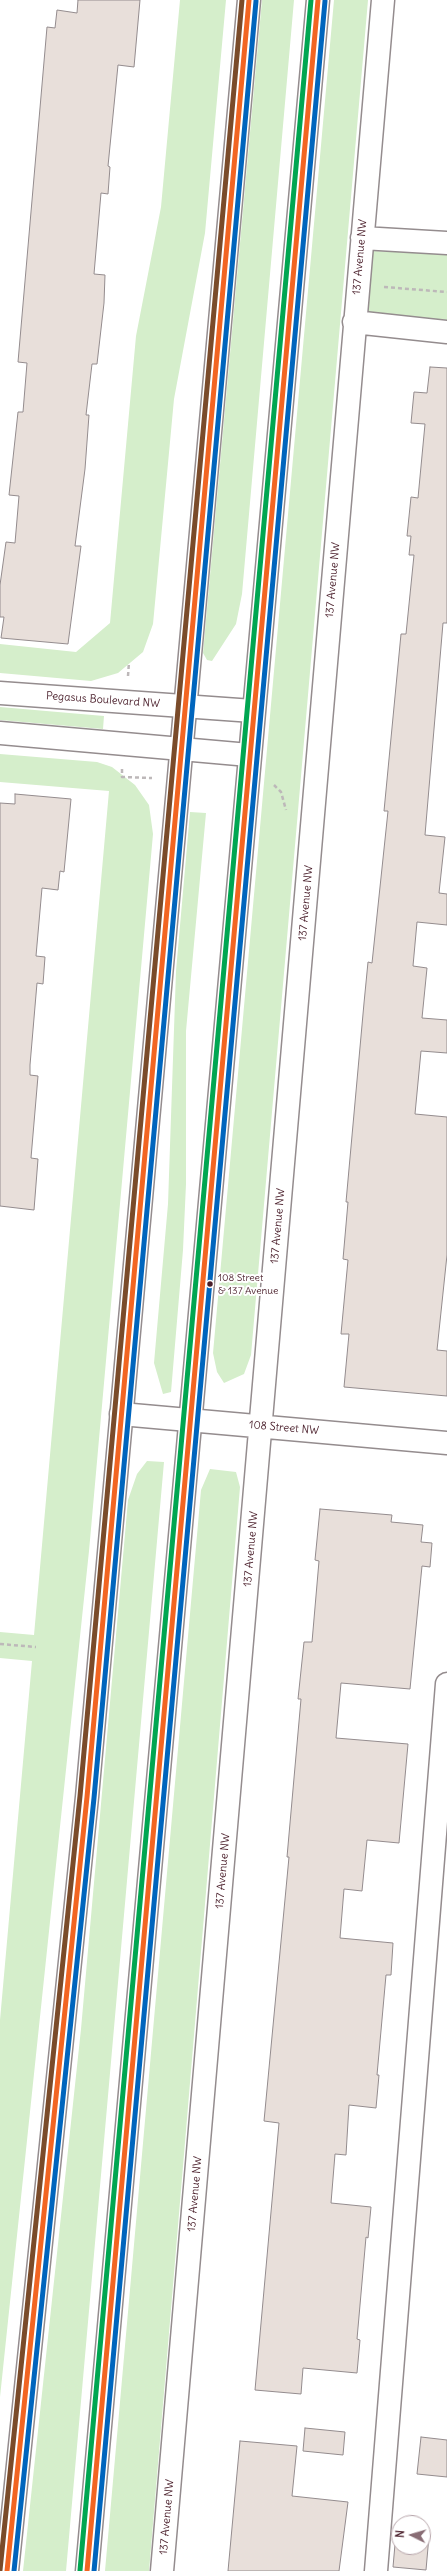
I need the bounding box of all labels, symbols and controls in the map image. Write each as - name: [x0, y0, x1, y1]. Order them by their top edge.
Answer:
- street label: 137 Avenue NW: [350, 219, 370, 295]
- street label: 137 Avenue NW: [323, 542, 343, 618]
- street label: Pegasus Boulevard NW: [45, 689, 161, 711]
- street label: 137 Avenue NW: [296, 865, 316, 941]
- street label: 137 Avenue NW: [268, 1188, 288, 1264]
- place label: 108 Street & 137 Avenue: [218, 1272, 278, 1296]
- marker: 108 Street & 137 Avenue: [205, 1279, 215, 1289]
- street label: 108 Street NW: [248, 1418, 320, 1438]
- street label: 137 Avenue NW: [241, 1511, 261, 1587]
- street label: 137 Avenue NW: [213, 1833, 233, 1909]
- street label: 137 Avenue NW: [185, 2156, 205, 2232]
- street label: 137 Avenue NW: [157, 2479, 177, 2555]
- north arrow: [391, 2515, 431, 2555]
- text: N: [393, 2530, 407, 2538]

